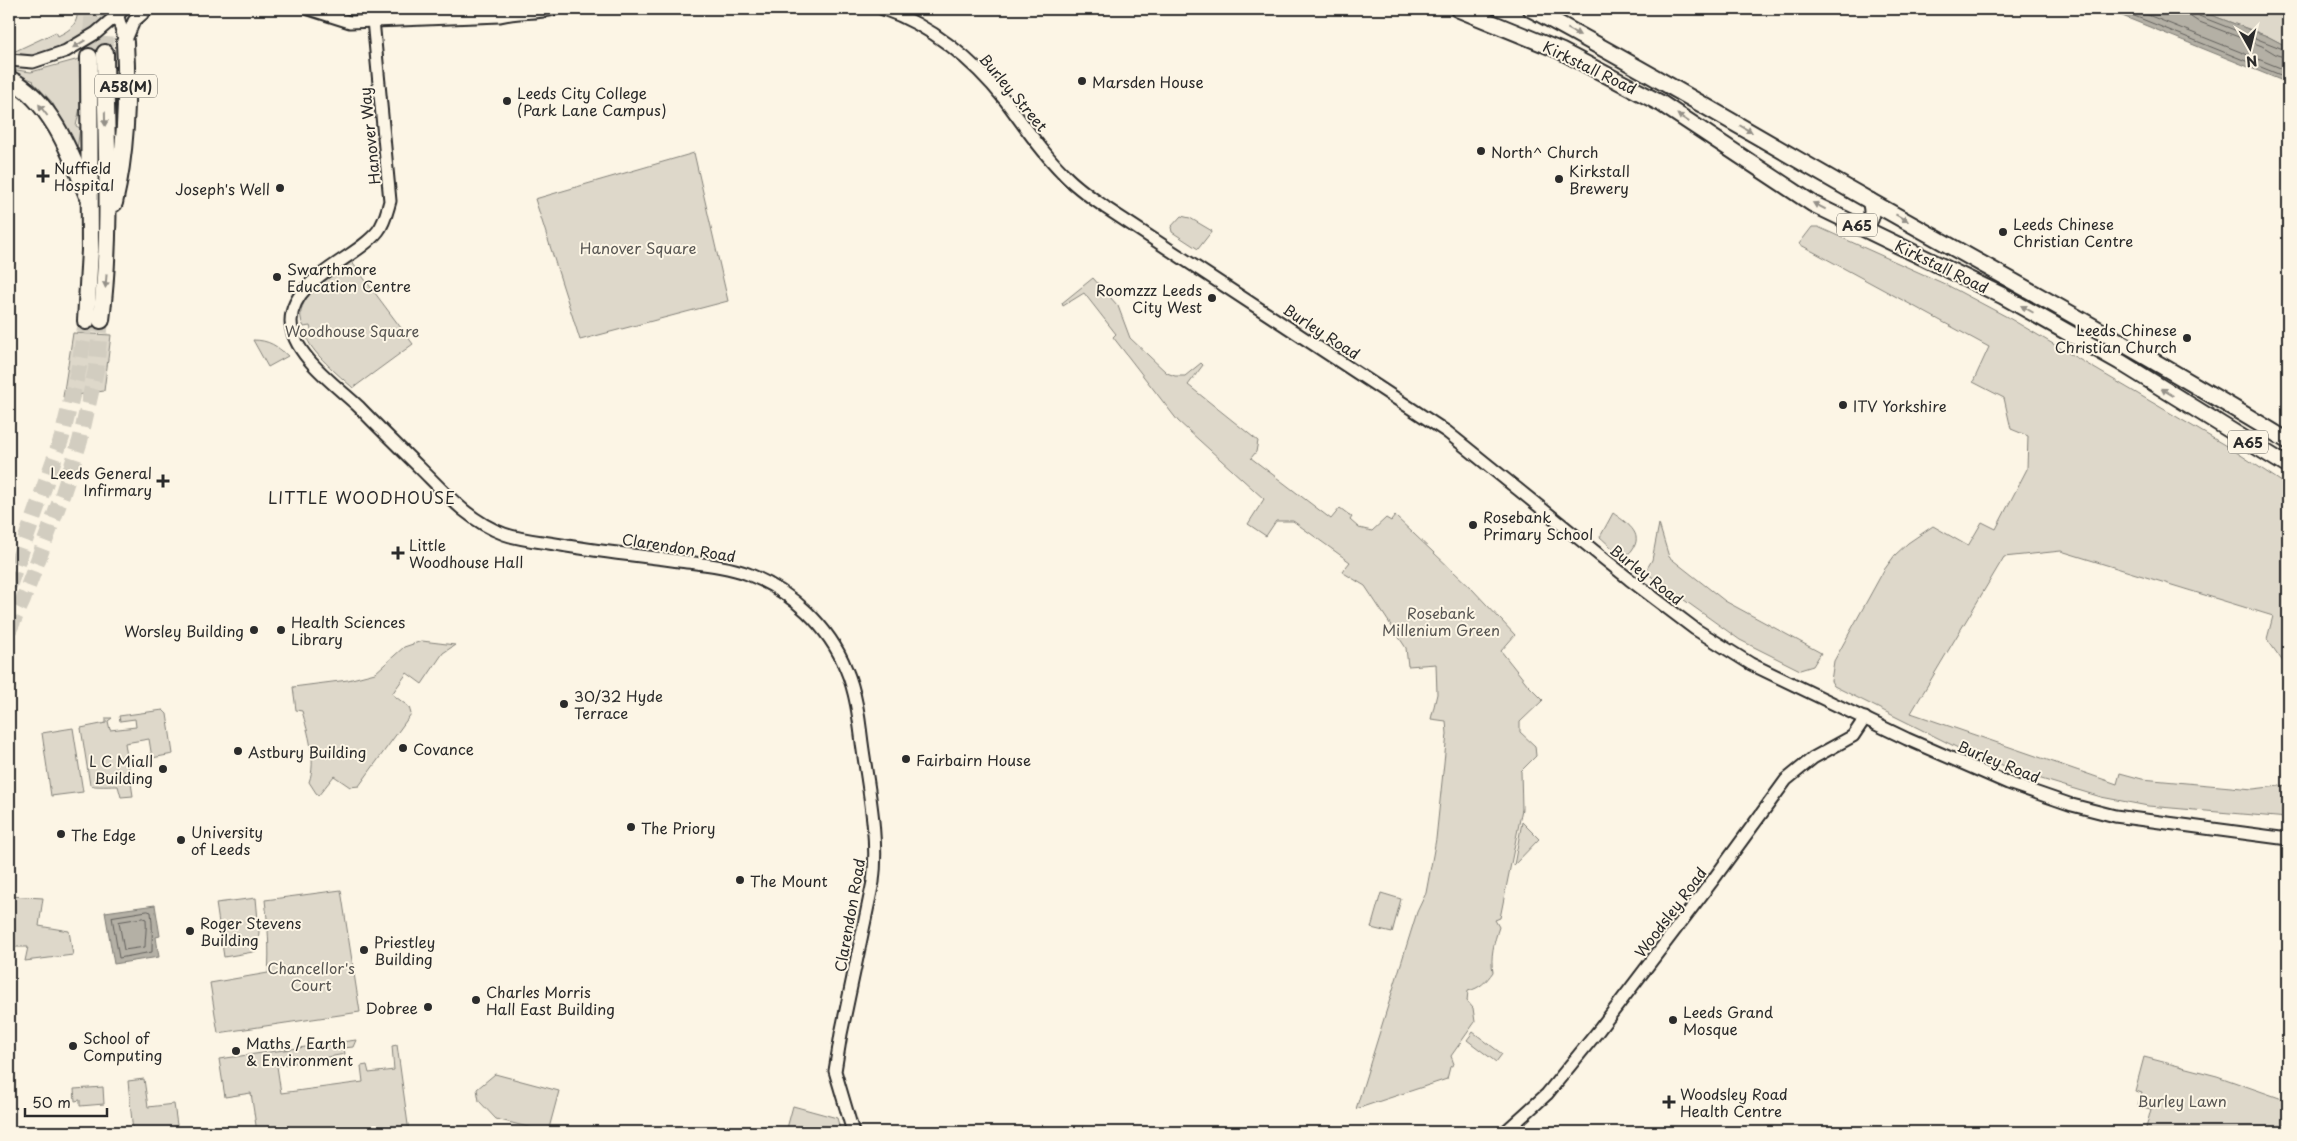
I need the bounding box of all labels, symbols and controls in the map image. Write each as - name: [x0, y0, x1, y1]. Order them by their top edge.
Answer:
- north arrow: [2224, 22, 2274, 72]
- one-way arrow: [1567, 27, 1580, 36]
- street label: Kirkstall Road: [1539, 34, 1641, 100]
- one-way arrow: [73, 39, 86, 48]
- street label: Burley Street: [974, 48, 1054, 136]
- text: N: [2245, 50, 2259, 73]
- place label: Marsden House: [1092, 70, 1204, 93]
- road number: A58(M): [95, 74, 157, 98]
- marker: Marsden House: [1076, 75, 1088, 87]
- place label: Leeds City College (Park Lane Campus): [517, 81, 667, 121]
- street label: Hanover Way: [352, 86, 386, 186]
- marker: Leeds City College (Park Lane Campus): [501, 95, 513, 107]
- one-way arrow: [38, 103, 48, 117]
- one-way arrow: [102, 111, 110, 127]
- one-way arrow: [1676, 113, 1690, 122]
- one-way arrow: [1739, 124, 1752, 133]
- place label: North^ Church: [1491, 140, 1598, 163]
- marker: North^ Church: [1475, 145, 1487, 157]
- place label: Nuffield Hospital: [54, 156, 114, 196]
- place label: Kirkstall Brewery: [1569, 159, 1630, 199]
- marker: Nuffield Hospital: [36, 169, 50, 183]
- marker: Kirkstall Brewery: [1553, 173, 1565, 185]
- place label: Joseph's Well: [175, 177, 270, 200]
- marker: Joseph's Well: [274, 182, 286, 194]
- one-way arrow: [1812, 202, 1826, 210]
- place label: Leeds Chinese Christian Centre: [2013, 212, 2133, 252]
- road number: A65: [1837, 214, 1877, 236]
- one-way arrow: [1894, 214, 1909, 222]
- marker: Leeds Chinese Christian Centre: [1997, 226, 2009, 238]
- street label: Kirkstall Road: [1891, 233, 1993, 299]
- park label: Hanover Square: [580, 236, 696, 259]
- place label: Swarthmore Education Centre: [287, 257, 411, 297]
- marker: Swarthmore Education Centre: [271, 271, 283, 283]
- one-way arrow: [101, 274, 109, 290]
- place label: Roomzzz Leeds City West: [1096, 278, 1202, 318]
- marker: Roomzzz Leeds City West: [1206, 292, 1218, 304]
- street label: Burley Road: [1279, 297, 1365, 365]
- one-way arrow: [2021, 305, 2034, 314]
- place label: Leeds Chinese Christian Church: [2055, 318, 2177, 358]
- park label: Woodhouse Square: [285, 319, 420, 342]
- marker: Leeds Chinese Christian Church: [2181, 332, 2193, 344]
- one-way arrow: [2161, 387, 2174, 396]
- place label: ITV Yorkshire: [1853, 394, 1947, 417]
- marker: ITV Yorkshire: [1837, 399, 1849, 411]
- road number: A65: [2228, 431, 2268, 454]
- place label: Leeds General Infirmary: [50, 461, 152, 501]
- marker: Leeds General Infirmary: [156, 474, 170, 488]
- district label: LITTLE WOODHOUSE: [268, 485, 456, 509]
- place label: Rosebank Primary School: [1483, 505, 1593, 545]
- marker: Rosebank Primary School: [1467, 519, 1479, 531]
- street label: Clarendon Road: [620, 527, 738, 567]
- place label: Little Woodhouse Hall: [409, 533, 523, 573]
- street label: Burley Road: [1605, 538, 1689, 610]
- marker: Little Woodhouse Hall: [391, 546, 405, 560]
- park label: Rosebank Millenium Green: [1382, 601, 1500, 641]
- place label: Health Sciences Library: [291, 610, 405, 650]
- place label: Worsley Building: [124, 619, 244, 642]
- marker: Worsley Building: [248, 624, 260, 636]
- marker: Health Sciences Library: [275, 624, 287, 636]
- place label: 30/32 Hyde Terrace: [574, 684, 663, 724]
- marker: 30/32 Hyde Terrace: [558, 698, 570, 710]
- street label: Burley Road: [1954, 734, 2044, 788]
- place label: Covance: [413, 737, 474, 760]
- place label: Astbury Building: [248, 740, 366, 763]
- marker: Covance: [397, 742, 409, 754]
- marker: Astbury Building: [232, 745, 244, 757]
- place label: Fairbairn House: [916, 748, 1031, 771]
- place label: L C Miall Building: [89, 749, 153, 789]
- marker: Fairbairn House: [900, 753, 912, 765]
- marker: L C Miall Building: [157, 763, 169, 775]
- place label: The Priory: [641, 816, 715, 839]
- place label: University of Leeds: [191, 820, 263, 860]
- marker: The Priory: [625, 821, 637, 833]
- place label: The Edge: [71, 823, 136, 846]
- marker: The Edge: [55, 828, 67, 840]
- marker: University of Leeds: [175, 834, 187, 846]
- street label: Clarendon Road: [828, 856, 870, 974]
- street label: Woodsley Road: [1628, 862, 1712, 962]
- place label: The Mount: [750, 869, 828, 892]
- marker: The Mount: [734, 874, 746, 886]
- place label: Roger Stevens Building: [200, 911, 301, 951]
- marker: Roger Stevens Building: [184, 925, 196, 937]
- place label: Priestley Building: [374, 930, 435, 970]
- marker: Priestley Building: [358, 944, 370, 956]
- park label: Chancellor's Court: [267, 956, 355, 996]
- place label: Charles Morris Hall East Building: [486, 980, 615, 1020]
- marker: Charles Morris Hall East Building: [470, 994, 482, 1006]
- place label: Dobree: [365, 996, 418, 1019]
- place label: Leeds Grand Mosque: [1683, 1000, 1773, 1040]
- marker: Dobree: [422, 1001, 434, 1013]
- marker: Leeds Grand Mosque: [1667, 1014, 1679, 1026]
- place label: School of Computing: [83, 1026, 162, 1066]
- place label: Maths / Earth & Environment: [246, 1031, 353, 1071]
- marker: School of Computing: [67, 1040, 79, 1052]
- marker: Maths / Earth & Environment: [230, 1045, 242, 1057]
- place label: Woodsley Road Health Centre: [1680, 1082, 1788, 1122]
- scale bar: [25, 1086, 108, 1118]
- park label: Burley Lawn: [2137, 1089, 2227, 1112]
- text: 50 m: [32, 1090, 71, 1113]
- marker: Woodsley Road Health Centre: [1662, 1095, 1676, 1109]

